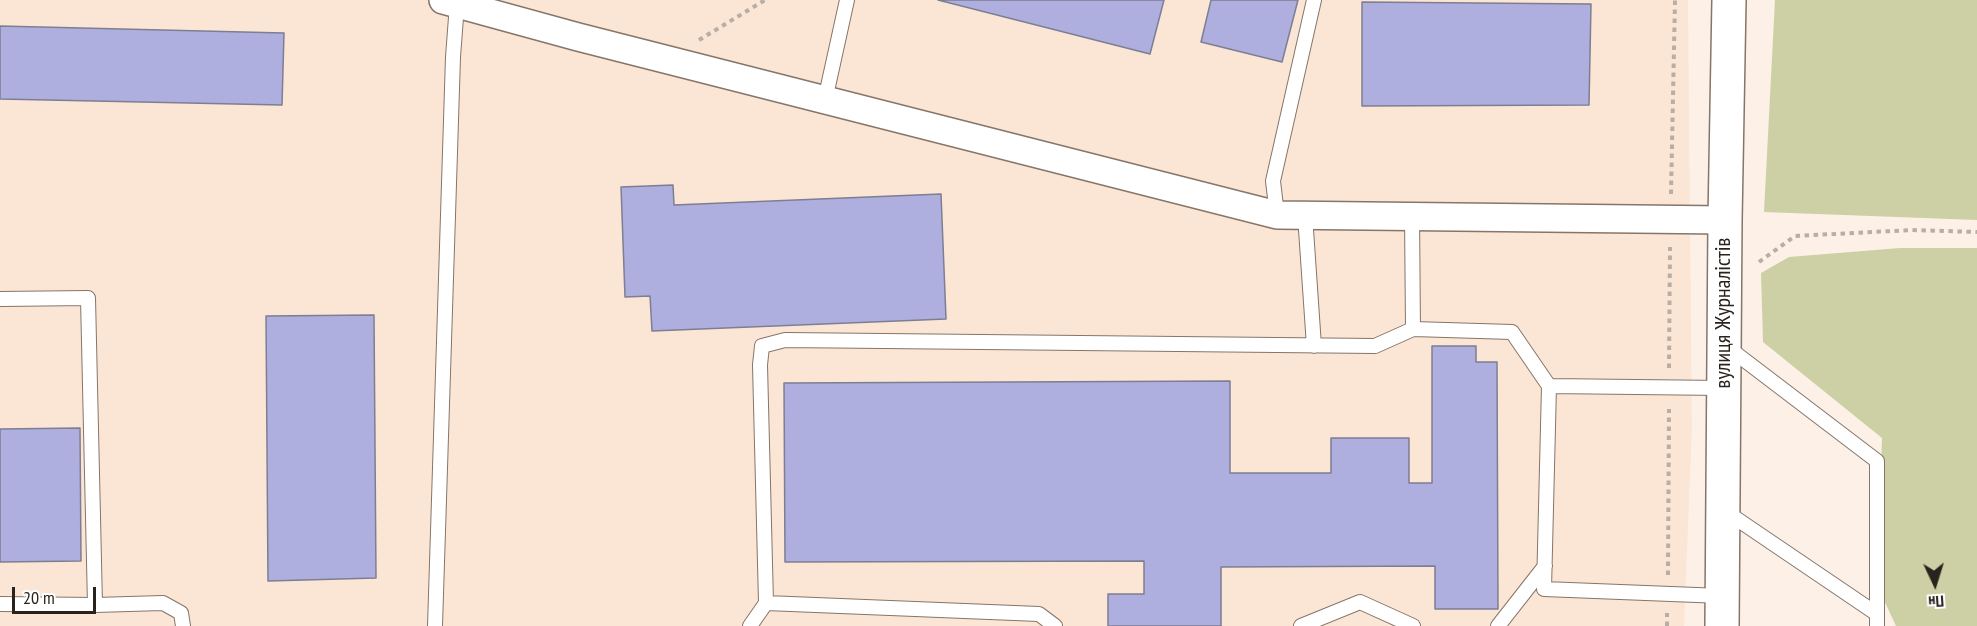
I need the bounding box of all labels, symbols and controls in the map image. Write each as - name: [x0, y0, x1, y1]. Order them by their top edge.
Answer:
- street label: вулиця Журналістів: [1711, 238, 1737, 388]
- north arrow: [1905, 554, 1965, 614]
- scale bar: [15, 575, 99, 613]
- text: 20 m: [23, 586, 55, 609]
- text: Пн: [1928, 591, 1945, 612]

